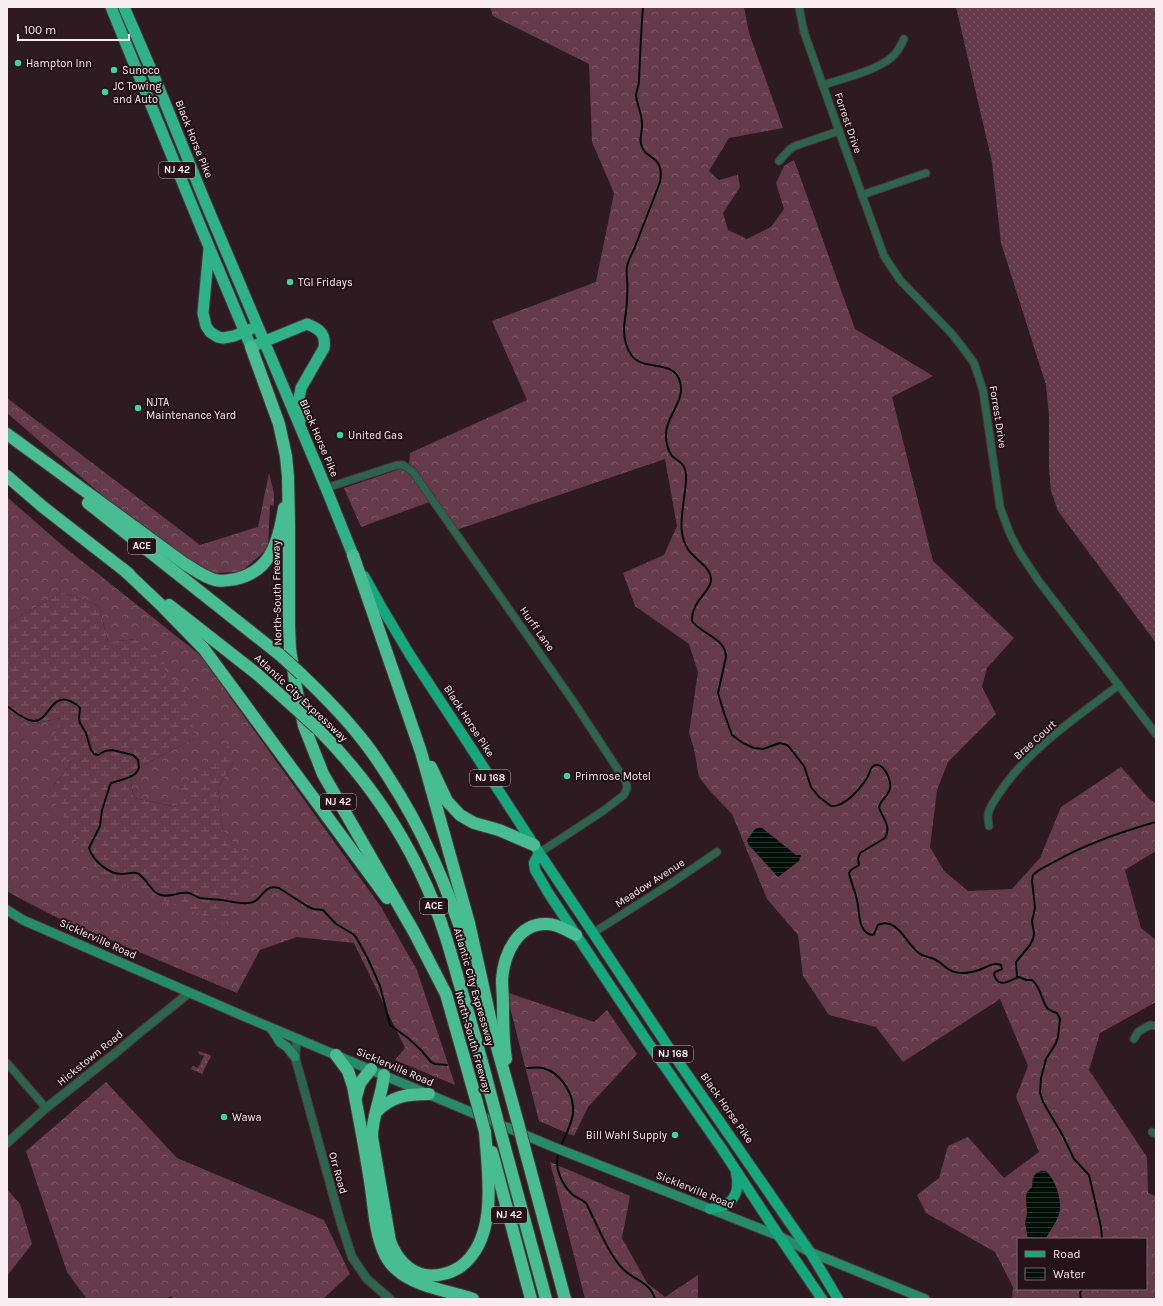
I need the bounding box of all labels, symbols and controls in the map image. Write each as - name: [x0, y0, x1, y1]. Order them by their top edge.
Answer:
- scale bar: [18, 16, 129, 42]
- text: 100 m: [24, 23, 56, 37]
- place label: Hampton Inn: [26, 57, 92, 70]
- marker: Hampton Inn: [13, 58, 23, 68]
- place label: Sunoco: [122, 64, 160, 77]
- marker: Sunoco: [109, 65, 119, 75]
- place label: JC Towing and Auto: [113, 80, 162, 106]
- marker: JC Towing and Auto: [100, 87, 110, 97]
- street label: Forrest Drive: [832, 91, 865, 155]
- street label: Black Horse Pike: [172, 98, 216, 180]
- road number: NJ 42: [159, 162, 195, 178]
- place label: TGI Fridays: [298, 276, 353, 289]
- marker: TGI Fridays: [285, 277, 295, 287]
- street label: Forrest Drive: [987, 385, 1009, 450]
- place label: NJTA Maintenance Yard: [146, 396, 236, 422]
- street label: Black Horse Pike: [297, 397, 341, 479]
- marker: NJTA Maintenance Yard: [133, 403, 143, 413]
- place label: United Gas: [348, 429, 403, 442]
- marker: United Gas: [335, 430, 345, 440]
- road number: ACE: [128, 538, 156, 554]
- street label: North-South Freeway: [270, 540, 284, 646]
- street label: Hurff Lane: [517, 604, 557, 654]
- street label: Atlantic City Expressway: [252, 652, 350, 744]
- street label: Black Horse Pike: [441, 683, 497, 760]
- street label: Brae Court: [1011, 718, 1059, 762]
- road number: NJ 168: [470, 770, 510, 786]
- place label: Primrose Motel: [575, 770, 651, 783]
- marker: Primrose Motel: [562, 771, 572, 781]
- road number: NJ 42: [320, 794, 356, 810]
- street label: Meadow Avenue: [613, 855, 688, 910]
- road number: ACE: [420, 898, 448, 914]
- street label: Sicklerville Road: [57, 916, 139, 962]
- street label: Atlantic City Expressway: [451, 926, 497, 1048]
- street label: North-South Freeway: [452, 990, 494, 1094]
- street label: Hickstown Road: [54, 1027, 126, 1089]
- street label: Sicklerville Road: [354, 1045, 436, 1089]
- road number: NJ 168: [653, 1046, 693, 1062]
- street label: Black Horse Pike: [698, 1070, 756, 1146]
- place label: Wawa: [232, 1111, 262, 1124]
- marker: Wawa: [219, 1112, 229, 1122]
- place label: Bill Wahl Supply: [586, 1129, 667, 1142]
- marker: Bill Wahl Supply: [670, 1130, 680, 1140]
- street label: Orr Road: [326, 1151, 350, 1195]
- street label: Sicklerville Road: [654, 1168, 736, 1212]
- road number: NJ 42: [491, 1207, 527, 1223]
- legend: [1017, 1238, 1147, 1290]
- text: Road: [1053, 1247, 1081, 1261]
- text: Water: [1053, 1267, 1086, 1281]

